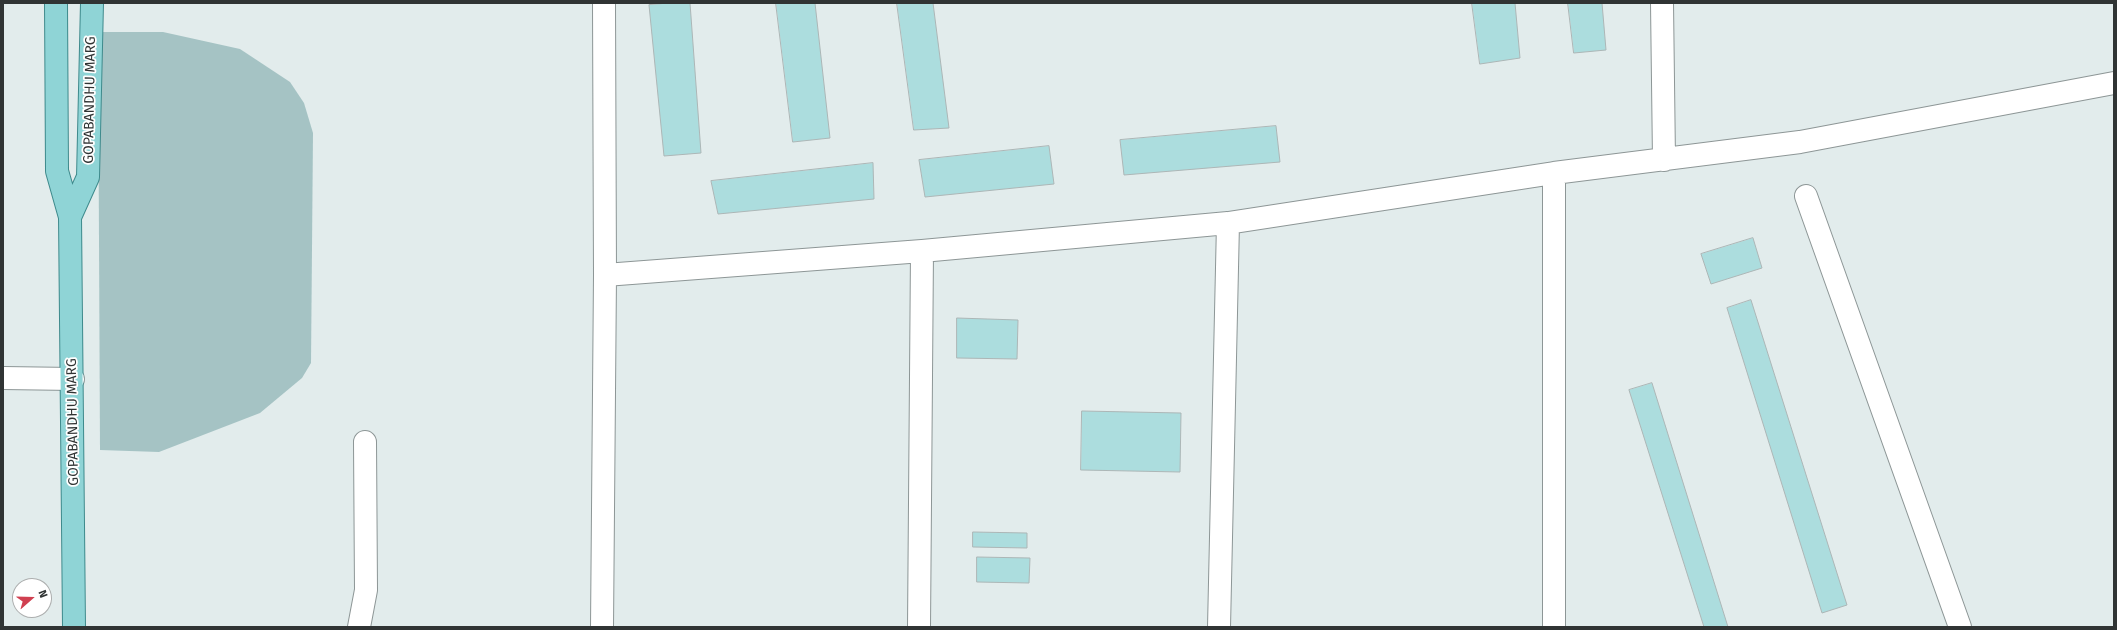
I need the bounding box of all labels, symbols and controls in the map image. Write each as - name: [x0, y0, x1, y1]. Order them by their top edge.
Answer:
- street label: GOPABANDHU MARG: [80, 36, 100, 164]
- street label: GOPABANDHU MARG: [63, 358, 83, 486]
- north arrow: [12, 578, 52, 618]
- text: N: [35, 588, 50, 600]

